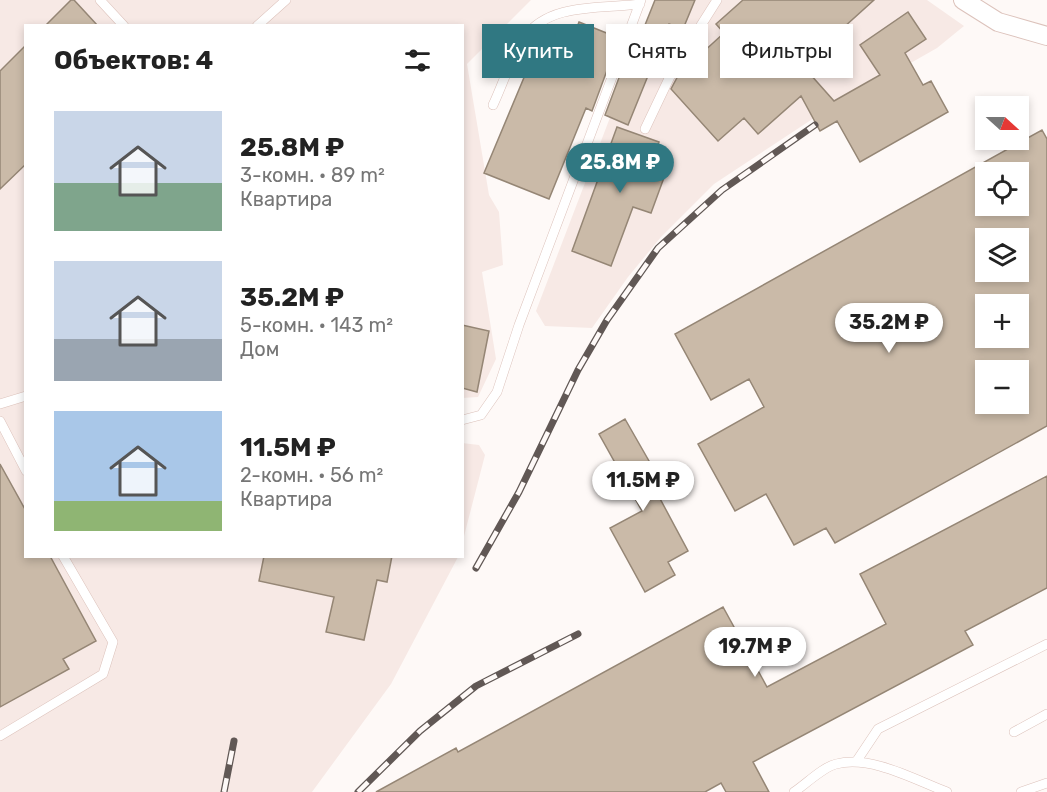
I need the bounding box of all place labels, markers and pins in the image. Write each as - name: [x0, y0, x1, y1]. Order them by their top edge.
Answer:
- pin: 25.8M ₽: [565, 143, 675, 194]
- pin: 35.2M ₽: [834, 303, 944, 354]
- pin: 11.5M ₽: [588, 461, 698, 512]
- pin: 19.7M ₽: [700, 627, 810, 678]

